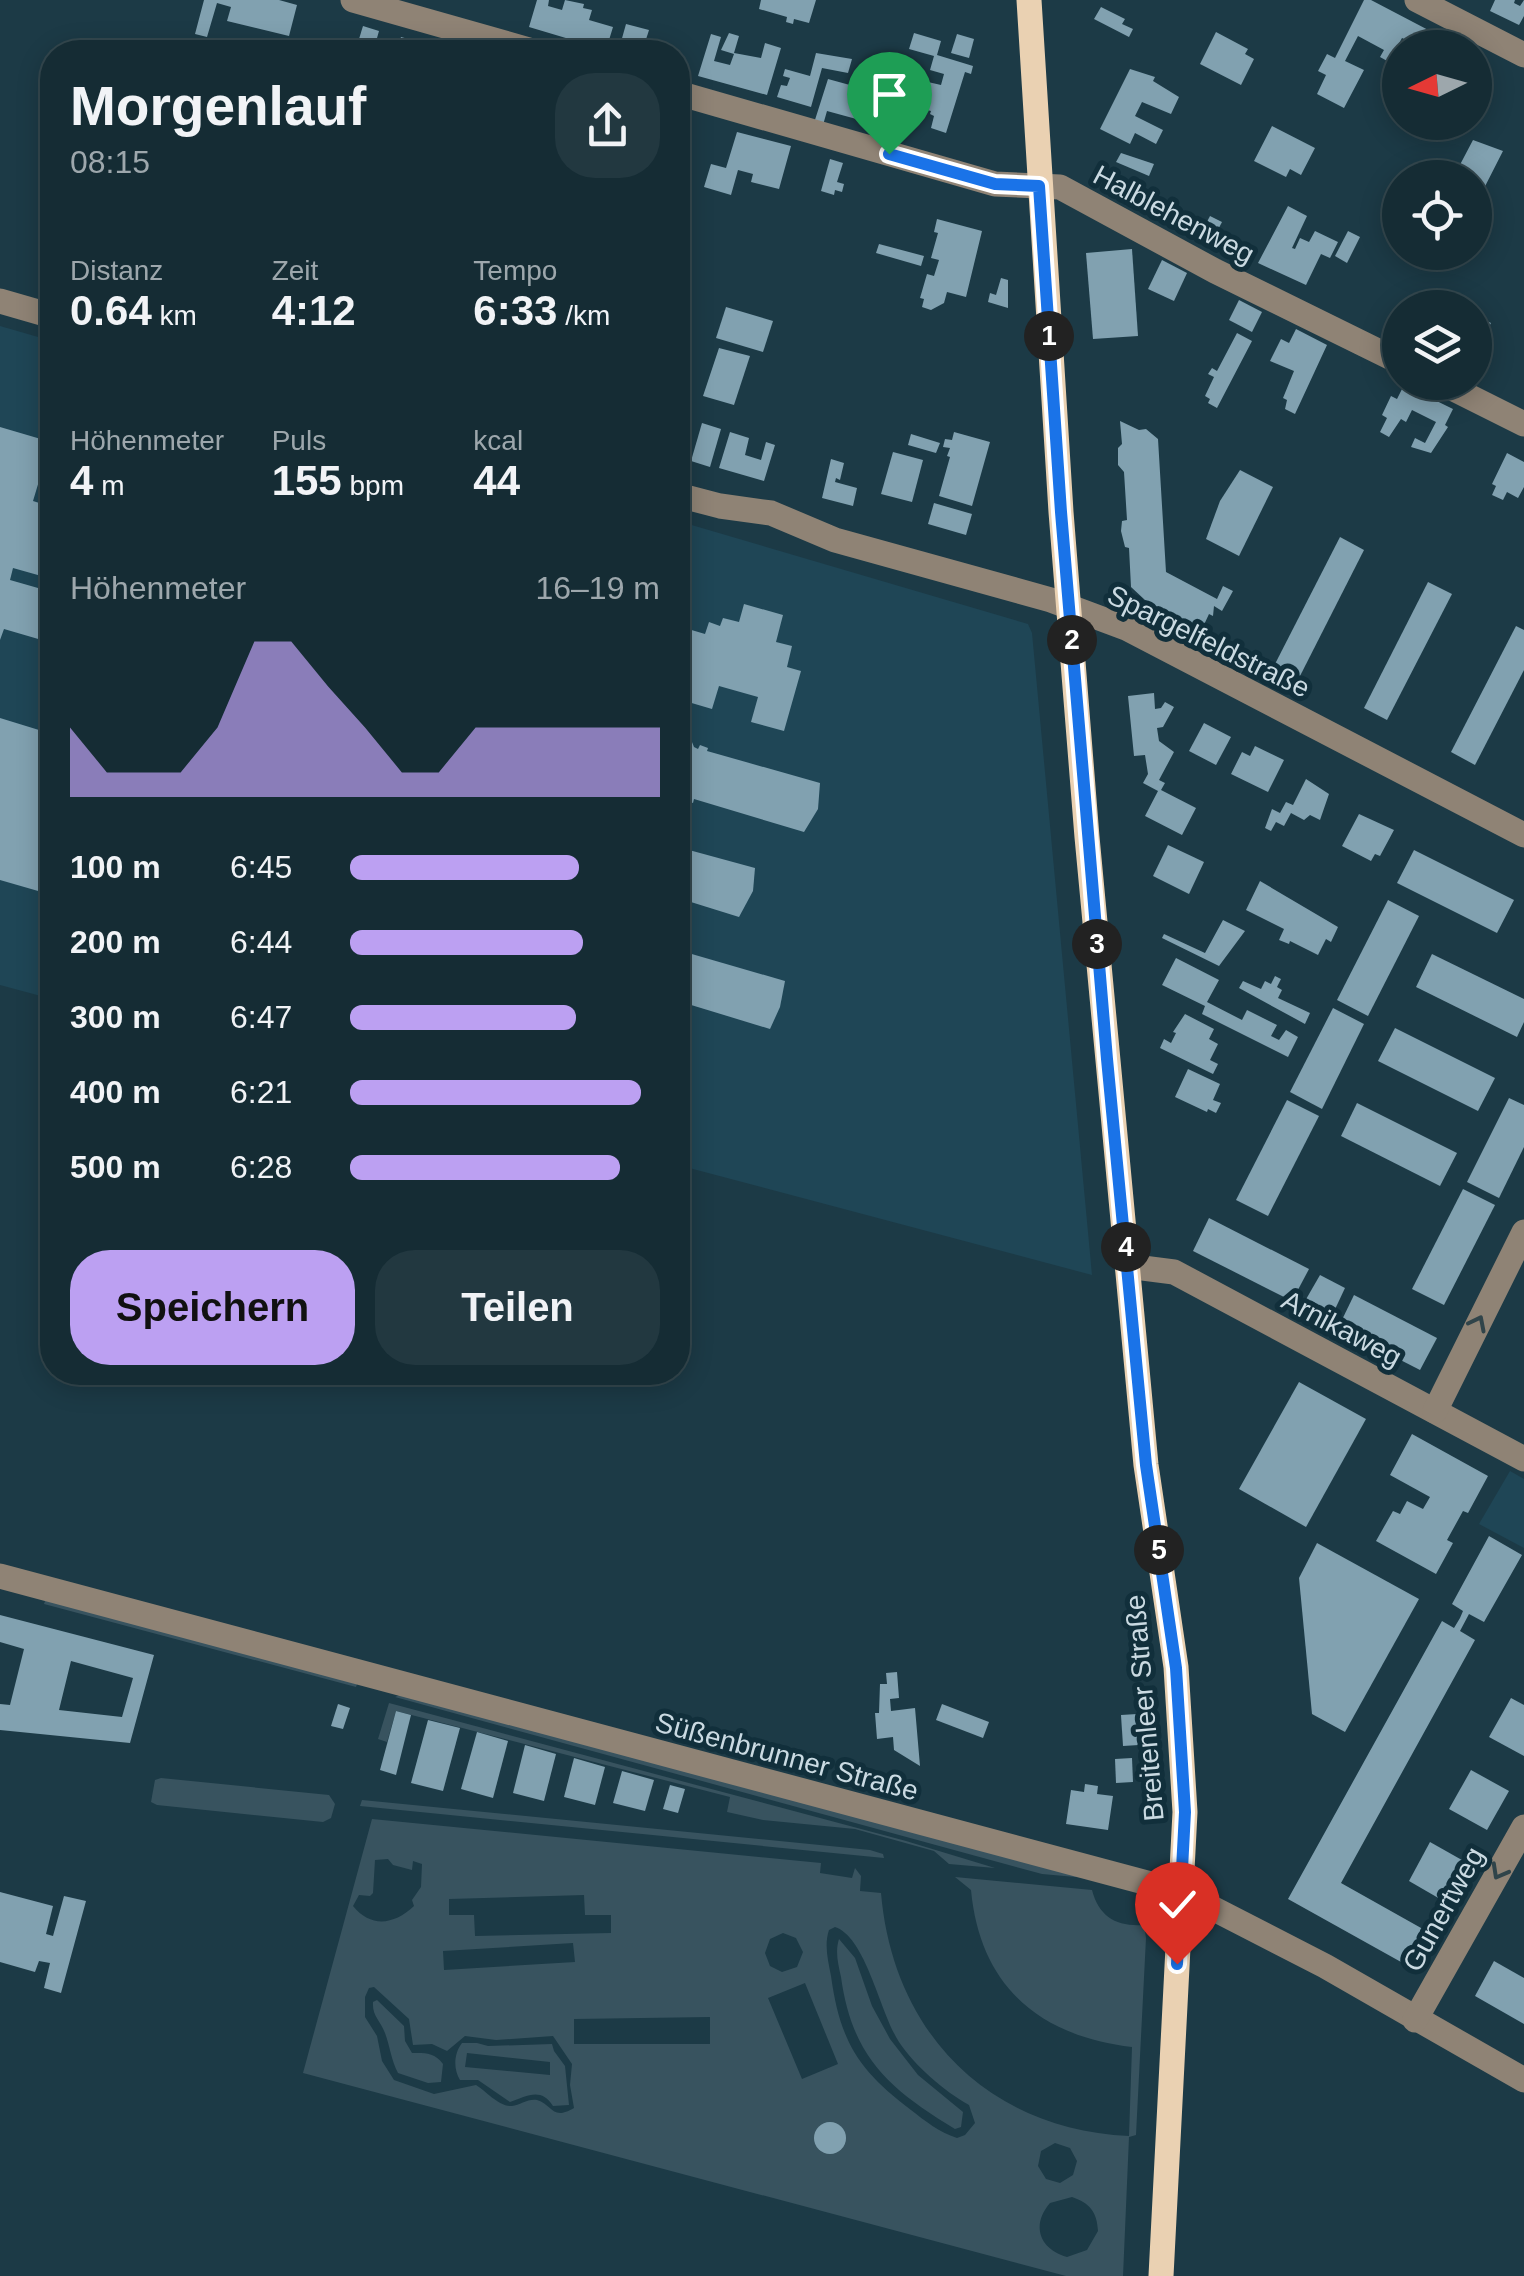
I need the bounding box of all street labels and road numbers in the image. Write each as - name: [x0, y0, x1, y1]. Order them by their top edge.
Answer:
- street label: Halblehenweg: [1088, 159, 1259, 270]
- street label: Spargelfeldstraße: [1103, 579, 1315, 704]
- street label: Arnikaweg: [1277, 1284, 1407, 1373]
- street label: Breitenleer Straße: [1119, 1593, 1170, 1822]
- street label: Süßenbrunner Straße: [652, 1706, 922, 1807]
- street label: Gunertweg: [1397, 1842, 1490, 1977]

